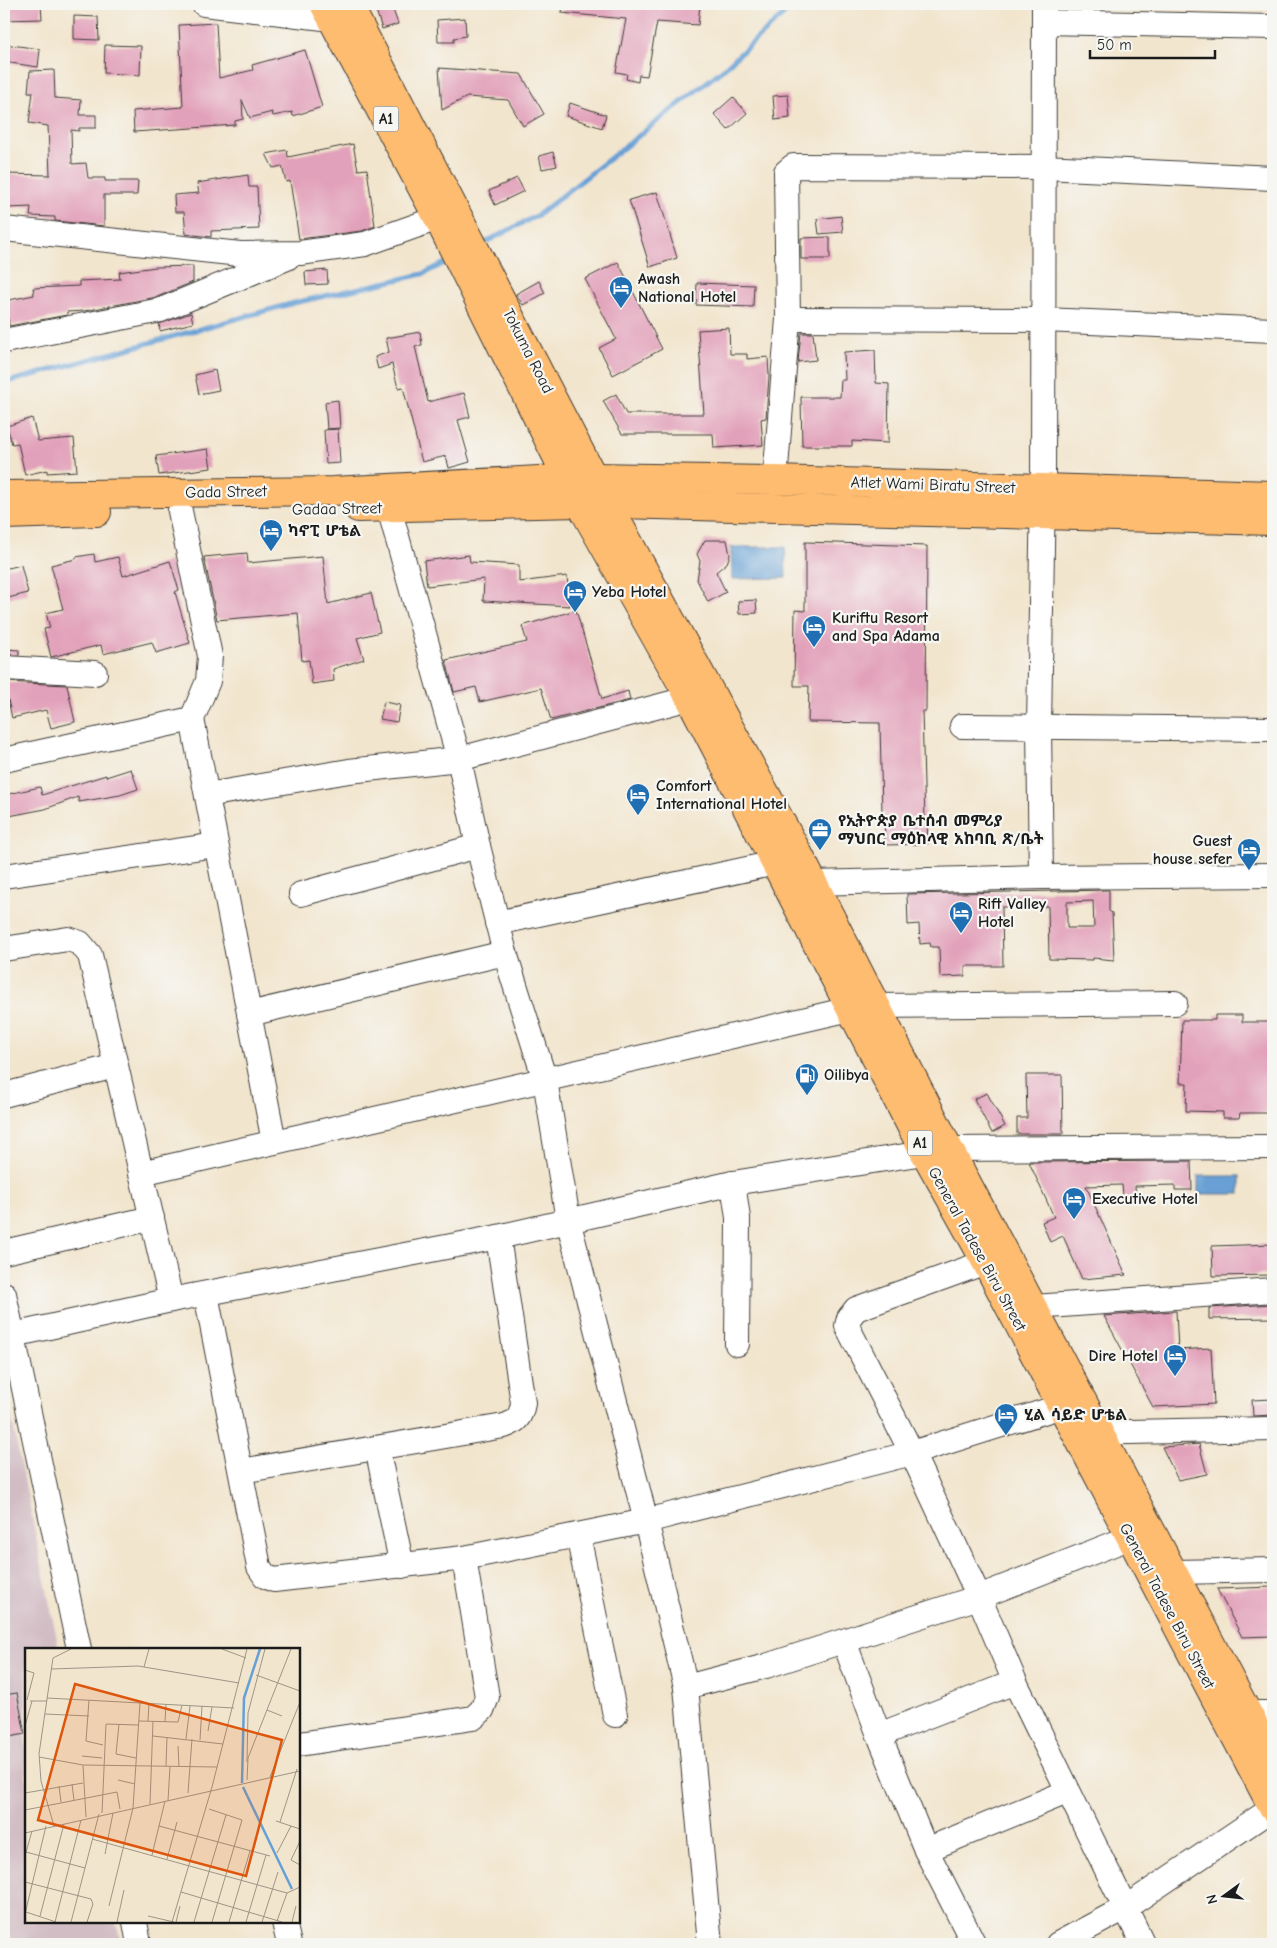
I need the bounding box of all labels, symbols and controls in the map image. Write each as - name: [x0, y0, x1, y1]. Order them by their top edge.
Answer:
- scale bar: [1090, 28, 1214, 60]
- text: 50 m: [1097, 36, 1132, 54]
- road number: A1: [374, 106, 398, 132]
- place label: Awash National Hotel: [638, 270, 736, 306]
- hotel icon: Awash National Hotel: [608, 275, 634, 309]
- street label: Tokuma Road: [499, 306, 557, 396]
- street label: Atlet Wami Biratu Street: [850, 473, 1016, 497]
- street label: Gada Street: [185, 482, 268, 502]
- street label: Gadaa Street: [292, 499, 383, 519]
- hotel icon: ካኖፒ ሆቴል: [258, 518, 284, 552]
- place label: ካኖፒ ሆቴል: [288, 522, 361, 540]
- hotel icon: Yeba Hotel: [562, 579, 588, 613]
- place label: Yeba Hotel: [592, 583, 667, 601]
- place label: Kuriftu Resort and Spa Adama: [832, 609, 940, 645]
- hotel icon: Kuriftu Resort and Spa Adama: [801, 614, 827, 648]
- place label: Comfort International Hotel: [656, 777, 787, 813]
- hotel icon: Comfort International Hotel: [625, 782, 651, 816]
- place label: የኢትዮጵያ ቤተሰብ መምሪያ ማህበር ማዕከላዊ አከባቢ ጽ/ቤት: [838, 812, 1044, 848]
- office icon: የኢትዮጵያ ቤተሰብ መምሪያ ማህበር ማዕከላዊ አከባቢ ጽ/ቤት: [807, 817, 833, 851]
- place label: Guest house sefer: [1153, 832, 1233, 868]
- hotel icon: Guest house sefer: [1236, 837, 1262, 871]
- place label: Rift Valley Hotel: [978, 895, 1047, 931]
- hotel icon: Rift Valley Hotel: [948, 900, 974, 934]
- fuel station icon: Oilibya: [794, 1062, 820, 1096]
- place label: Oilibya: [824, 1066, 869, 1084]
- road number: A1: [908, 1130, 932, 1156]
- street label: General Tadese Biru Street: [924, 1164, 1030, 1334]
- hotel icon: Executive Hotel: [1061, 1186, 1087, 1220]
- place label: Executive Hotel: [1092, 1190, 1198, 1208]
- hotel icon: Dire Hotel: [1162, 1343, 1188, 1377]
- place label: Dire Hotel: [1088, 1347, 1158, 1365]
- hotel icon: ሂል ሳይድ ሆቴል: [993, 1402, 1019, 1436]
- place label: ሂል ሳይድ ሆቴል: [1024, 1406, 1127, 1424]
- street label: General Tadese Biru Street: [1116, 1520, 1218, 1692]
- inset map: [25, 1648, 300, 1923]
- north arrow: [1200, 1870, 1250, 1920]
- text: N: [1203, 1893, 1221, 1906]

